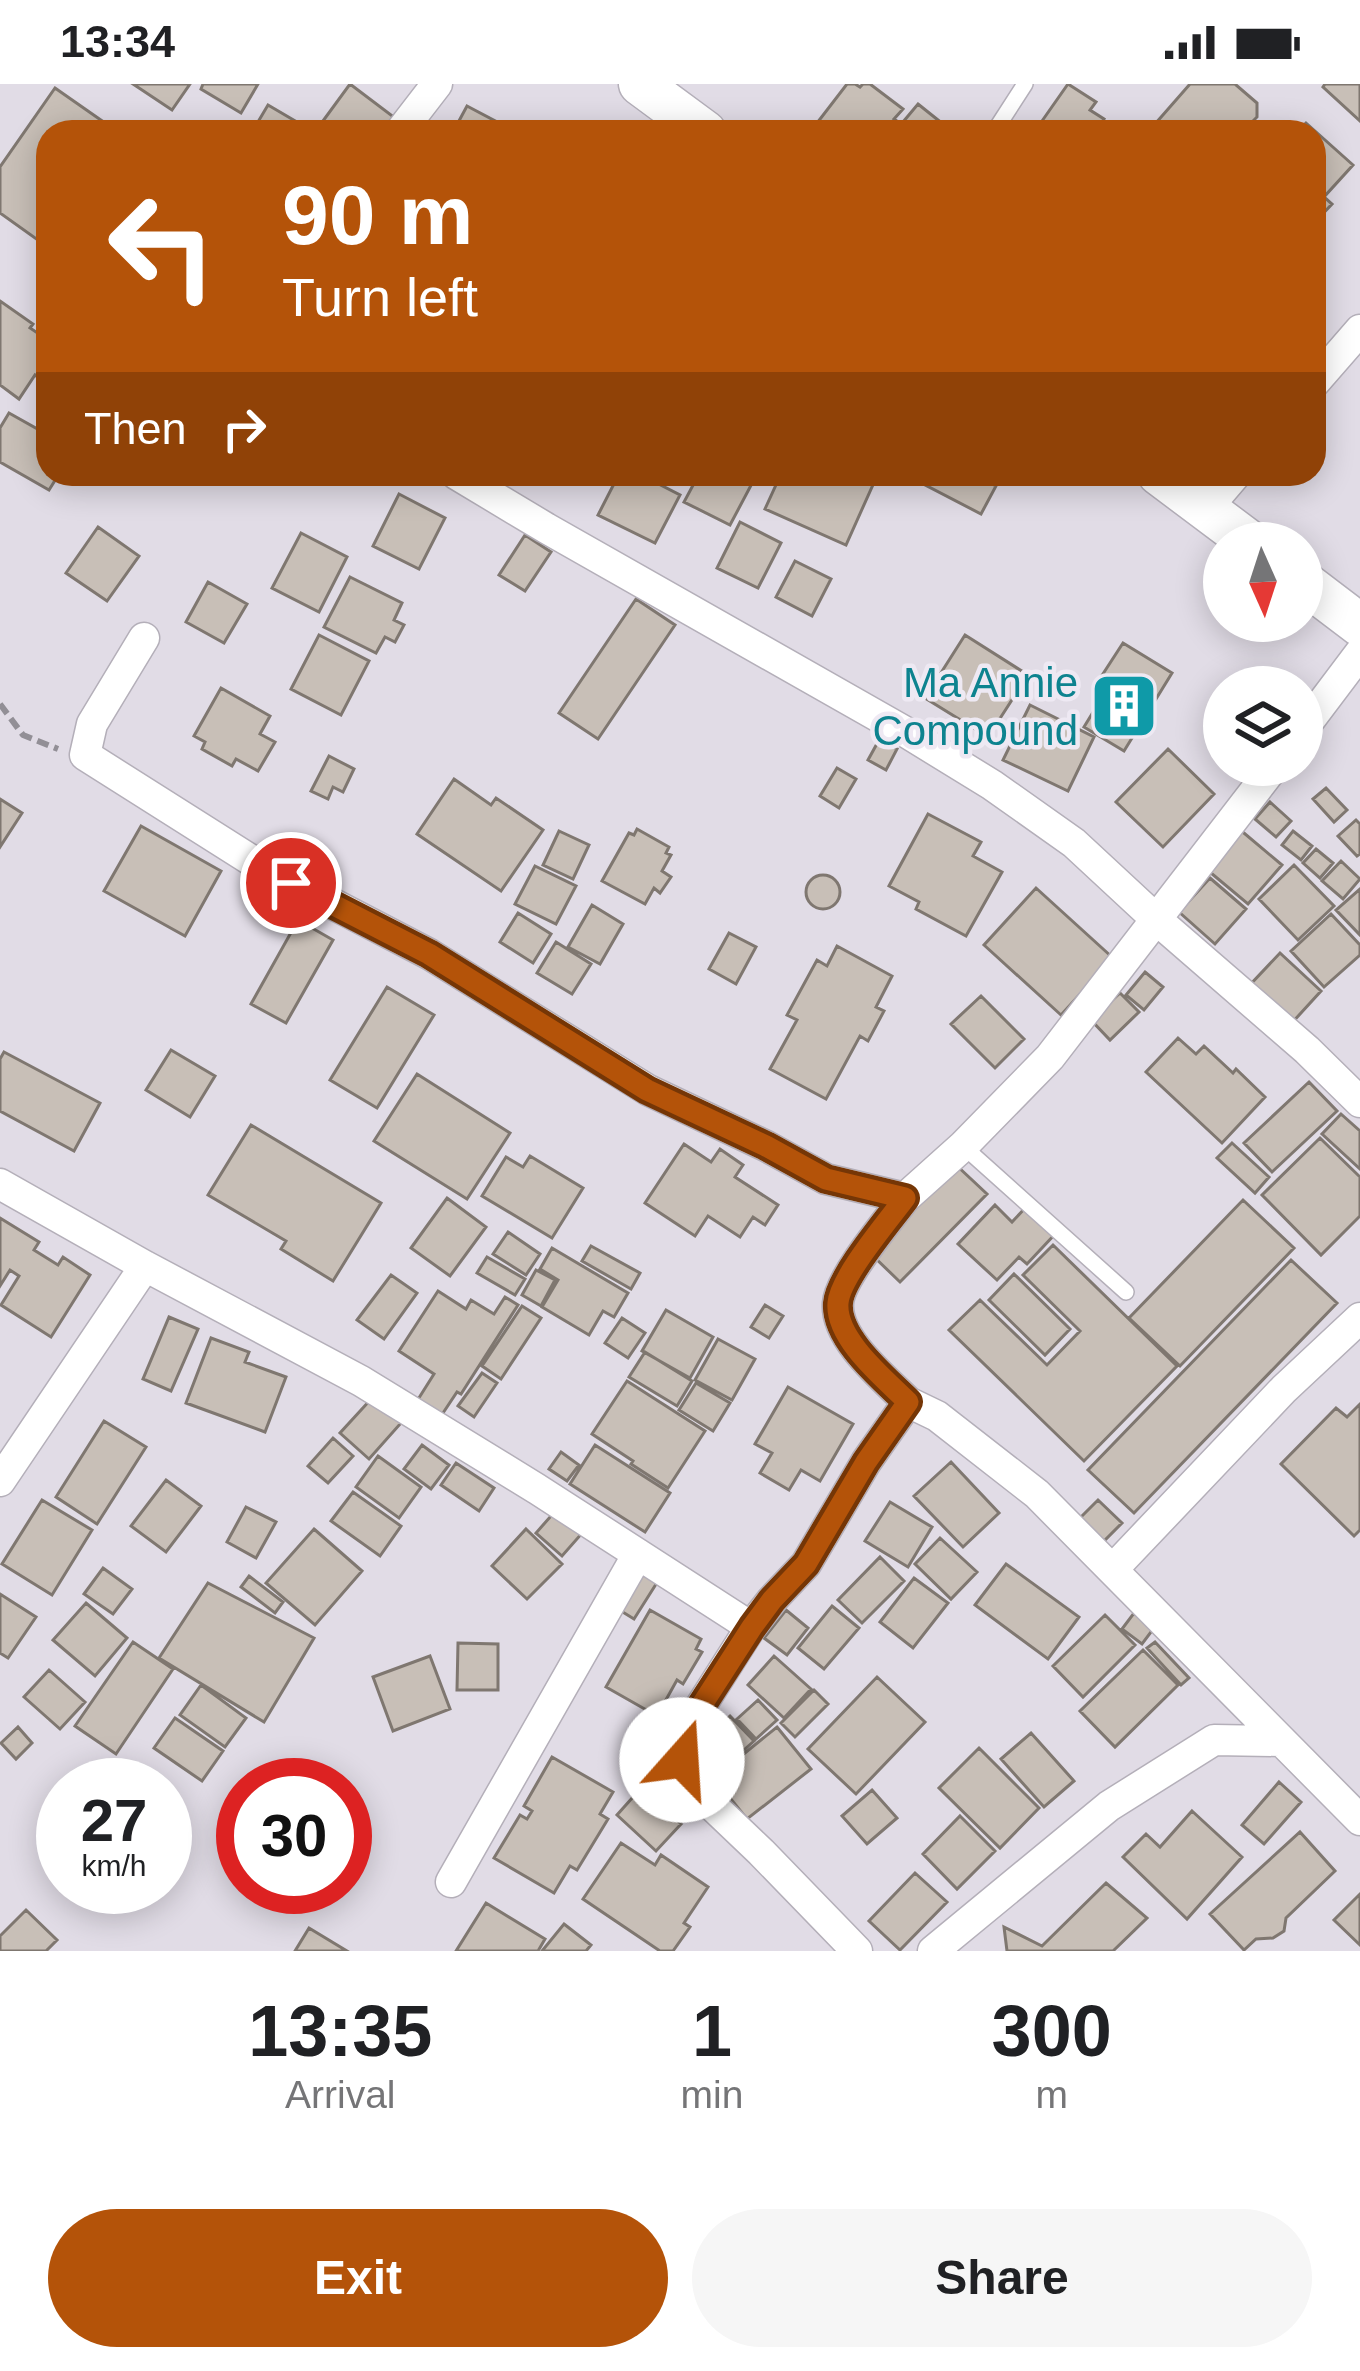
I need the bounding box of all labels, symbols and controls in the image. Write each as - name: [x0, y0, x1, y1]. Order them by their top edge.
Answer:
- text: 13:34: [60, 16, 175, 67]
- icon: left: [84, 168, 240, 324]
- text: 90 m: [282, 168, 473, 262]
- text: Turn left: [282, 267, 478, 327]
- icon: right: [211, 396, 277, 462]
- text: Then: [84, 403, 187, 454]
- north arrow: [1203, 522, 1323, 642]
- map controls: [1203, 522, 1323, 786]
- place label: Ma Annie Compound: [873, 659, 1078, 754]
- button: layers: [1203, 666, 1323, 786]
- building icon: Ma Annie Compound: [1089, 671, 1159, 741]
- pin: [240, 832, 342, 934]
- icon: arrive: [258, 850, 324, 916]
- position arrow: [619, 1697, 745, 1823]
- speed limit sign: 30: [216, 1758, 372, 1914]
- text: 27: [81, 1787, 147, 1854]
- text: km/h: [81, 1849, 147, 1882]
- text: 13:35: [248, 1991, 432, 2071]
- text: 1: [692, 1991, 732, 2071]
- text: 300: [992, 1991, 1112, 2071]
- text: Arrival: [285, 2073, 396, 2116]
- text: min: [681, 2073, 743, 2116]
- text: m: [1035, 2073, 1068, 2116]
- button: Exit: [48, 2209, 668, 2347]
- button: Share: [692, 2209, 1312, 2347]

